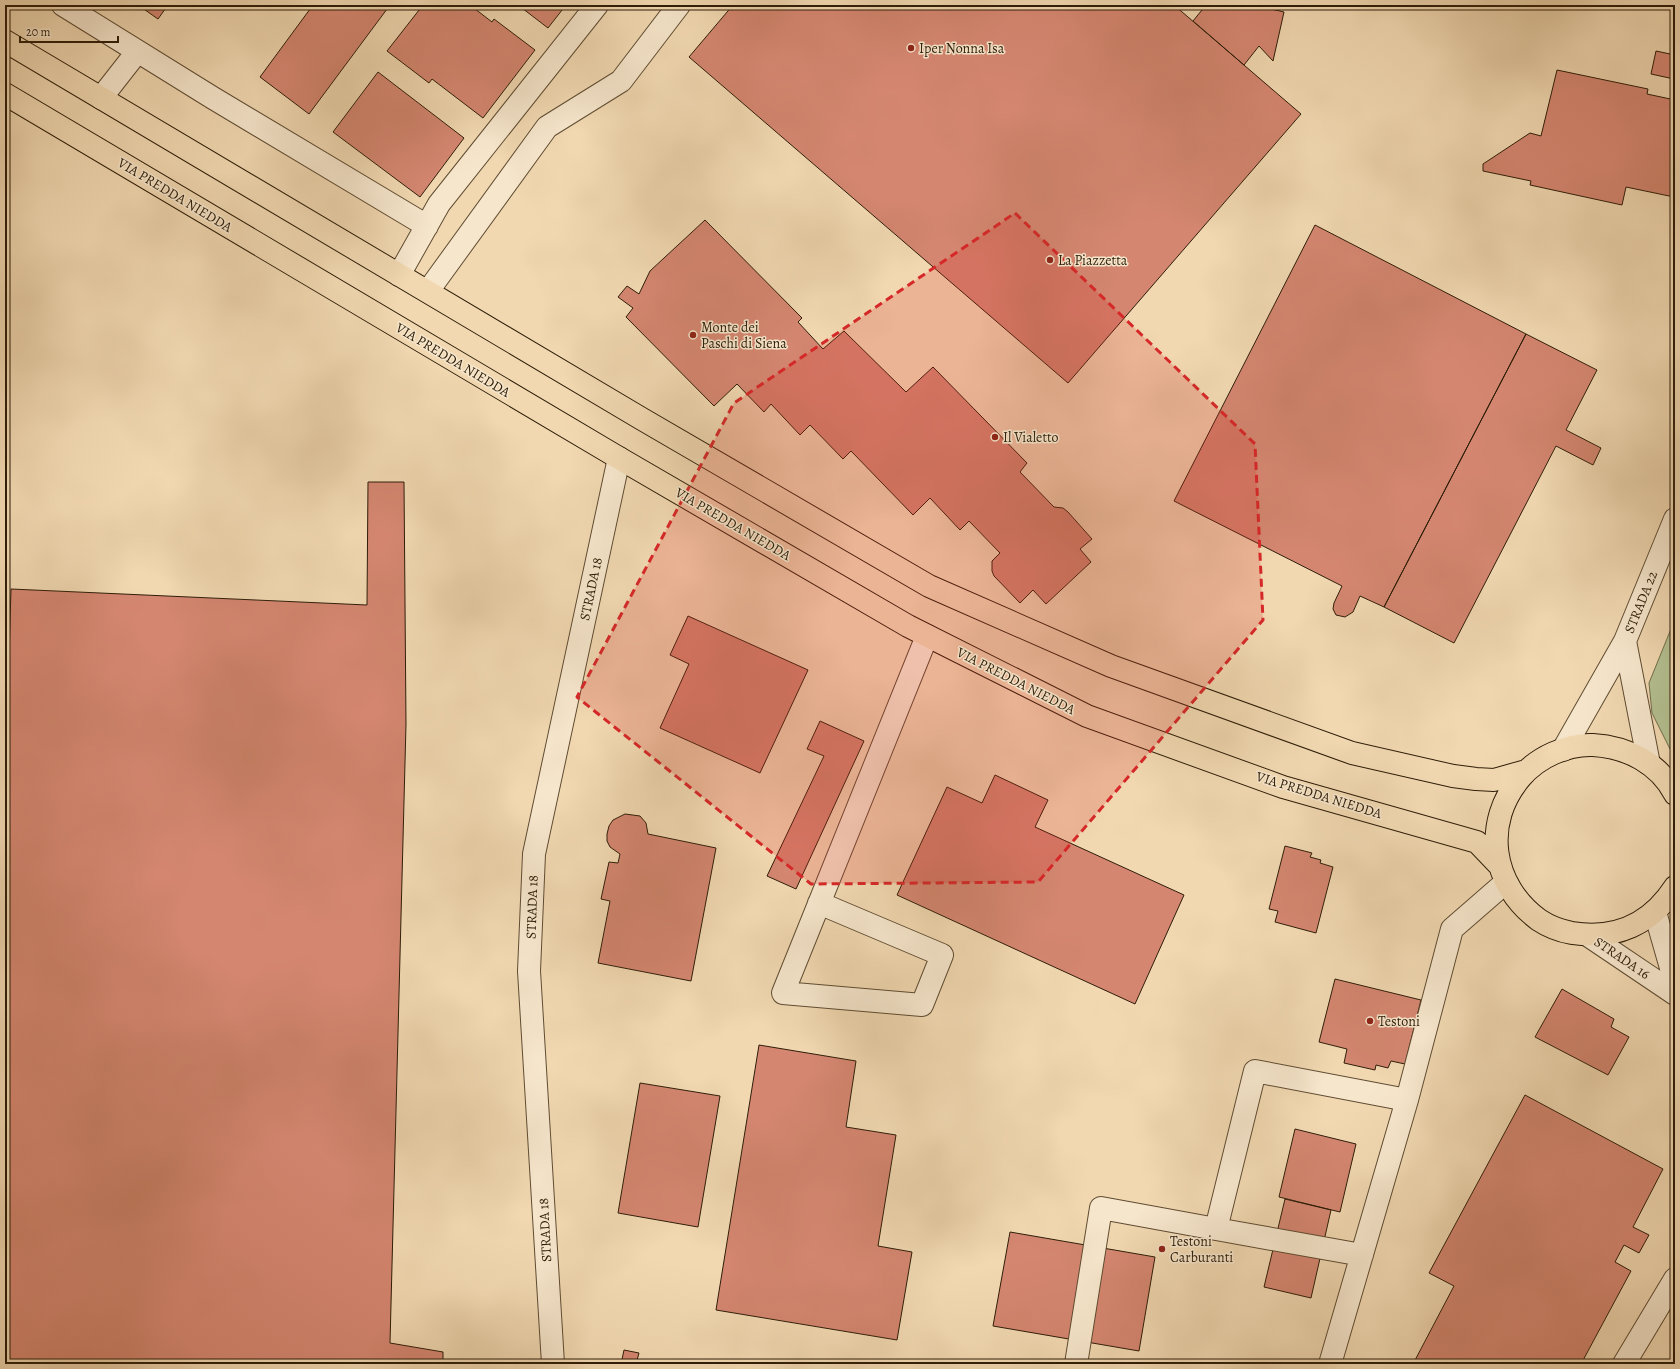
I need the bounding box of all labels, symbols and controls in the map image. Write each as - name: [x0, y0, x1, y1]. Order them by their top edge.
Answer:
- scale bar: [20, 18, 118, 44]
- text: 20 m: [26, 24, 50, 40]
- place label: Iper Nonna Isa: [919, 39, 1005, 58]
- marker: Iper Nonna Isa: [906, 43, 916, 53]
- street label: VIA PREDDA NIEDDA: [113, 153, 237, 237]
- place label: La Piazzetta: [1058, 251, 1128, 270]
- marker: La Piazzetta: [1045, 255, 1055, 265]
- street label: VIA PREDDA NIEDDA: [391, 318, 515, 402]
- place label: Monte dei Paschi di Siena: [701, 318, 787, 353]
- marker: Monte dei Paschi di Siena: [688, 330, 698, 340]
- place label: Il Vialetto: [1003, 428, 1059, 447]
- marker: Il Vialetto: [990, 432, 1000, 442]
- street label: VIA PREDDA NIEDDA: [671, 483, 795, 565]
- street label: STRADA 18: [575, 556, 607, 622]
- street label: STRADA 22: [1620, 568, 1662, 636]
- street label: VIA PREDDA NIEDDA: [953, 642, 1079, 719]
- street label: VIA PREDDA NIEDDA: [1253, 767, 1385, 823]
- street label: STRADA 18: [521, 874, 543, 939]
- street label: STRADA 16: [1590, 932, 1654, 984]
- place label: Testoni: [1378, 1012, 1420, 1031]
- marker: Testoni: [1365, 1016, 1375, 1026]
- street label: STRADA 18: [534, 1197, 556, 1262]
- place label: Testoni Carburanti: [1170, 1232, 1233, 1267]
- marker: Testoni Carburanti: [1157, 1244, 1167, 1254]

